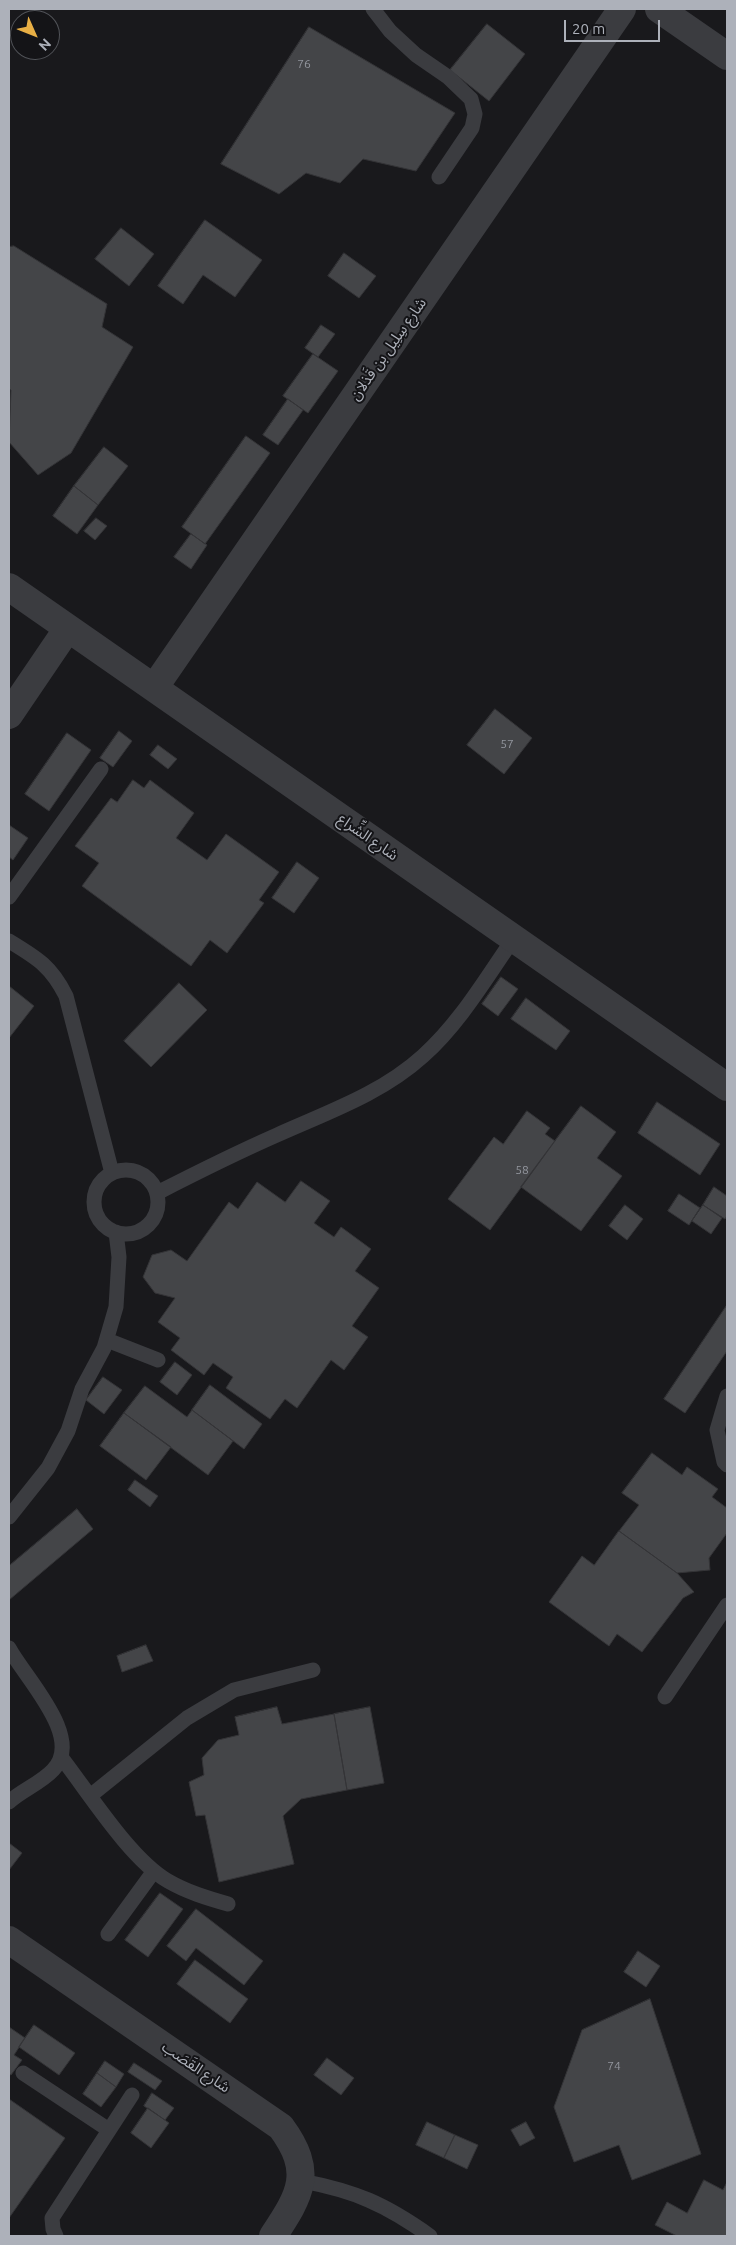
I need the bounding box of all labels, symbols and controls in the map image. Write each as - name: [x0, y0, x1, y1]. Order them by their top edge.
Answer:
- north arrow: [10, 10, 60, 60]
- scale bar: [566, 10, 662, 42]
- text: 20 m: [572, 20, 605, 37]
- text: N: [36, 35, 54, 54]
- house number: 76: [297, 57, 311, 71]
- street label: شارع سِلِيل بن قَذلان: [346, 294, 430, 404]
- house number: 57: [500, 737, 514, 751]
- street label: شارع الشِّراع: [334, 810, 402, 864]
- house number: 58: [515, 1163, 529, 1177]
- street label: شارع القَصَب: [159, 2038, 233, 2096]
- house number: 74: [607, 2059, 621, 2073]

